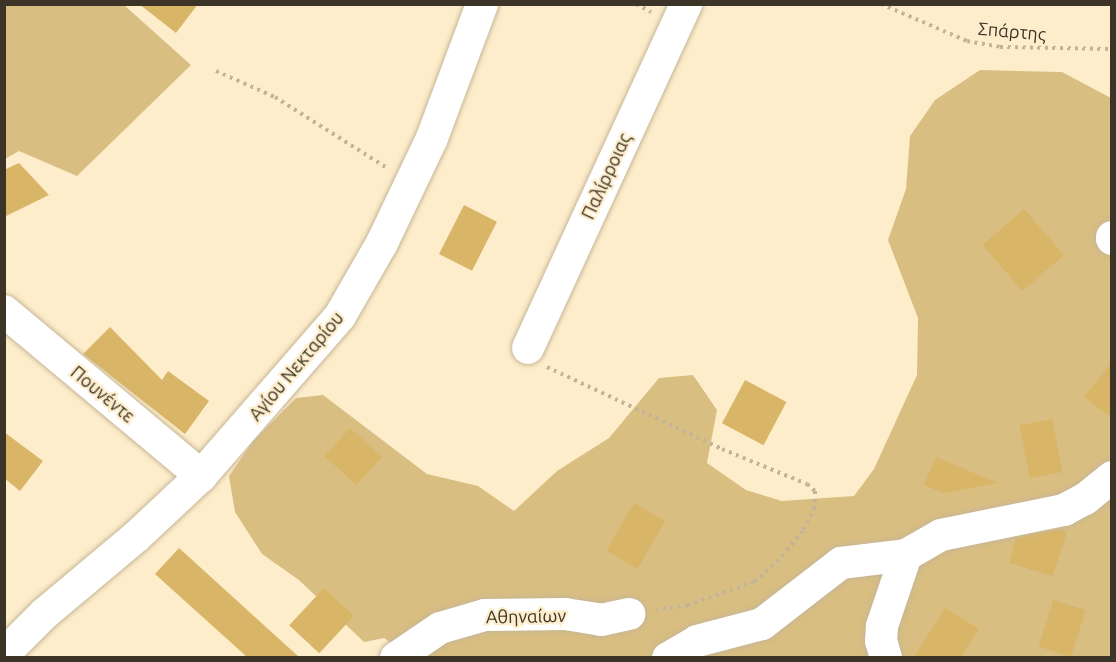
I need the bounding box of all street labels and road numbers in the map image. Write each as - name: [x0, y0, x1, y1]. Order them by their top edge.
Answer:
- street label: Σπάρτης: [977, 17, 1047, 45]
- street label: Παλίρροιας: [577, 129, 635, 223]
- street label: Αγίου Νεκταρίου: [244, 307, 348, 425]
- street label: Πουνέντε: [67, 361, 139, 427]
- street label: Αθηναίων: [486, 605, 566, 627]

